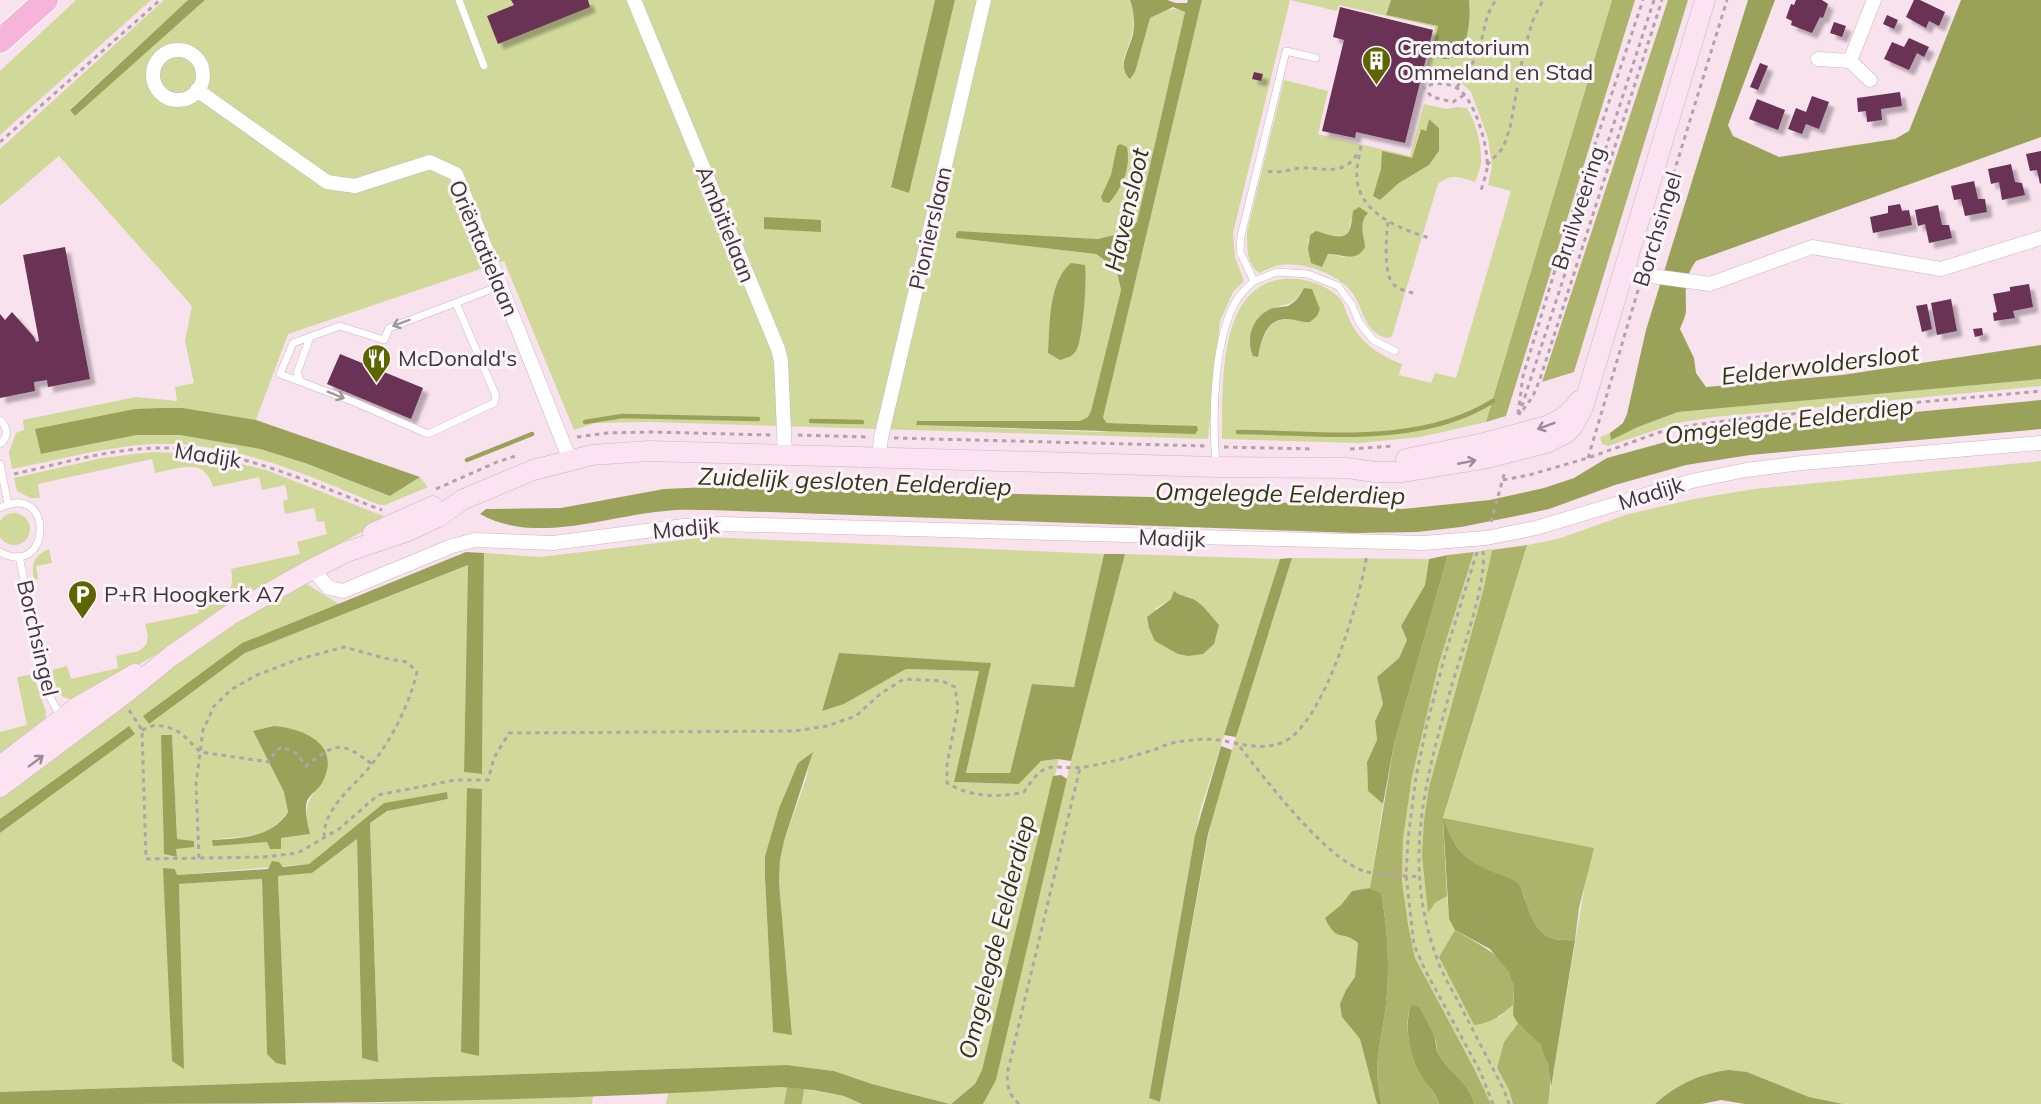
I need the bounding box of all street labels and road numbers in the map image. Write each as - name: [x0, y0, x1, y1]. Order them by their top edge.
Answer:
- street label: Bruilweering: [1545, 143, 1611, 273]
- street label: Ambitielaan: [690, 162, 762, 286]
- street label: Pionierslaan: [902, 164, 958, 292]
- street label: Borchsingel: [1626, 168, 1688, 290]
- street label: Oriëntatielaan: [443, 176, 525, 320]
- street label: Madijk: [173, 436, 244, 474]
- street label: Madijk: [1615, 470, 1688, 516]
- street label: Madijk: [651, 511, 721, 545]
- street label: Madijk: [1138, 523, 1207, 553]
- street label: Borchsingel: [11, 577, 65, 699]

